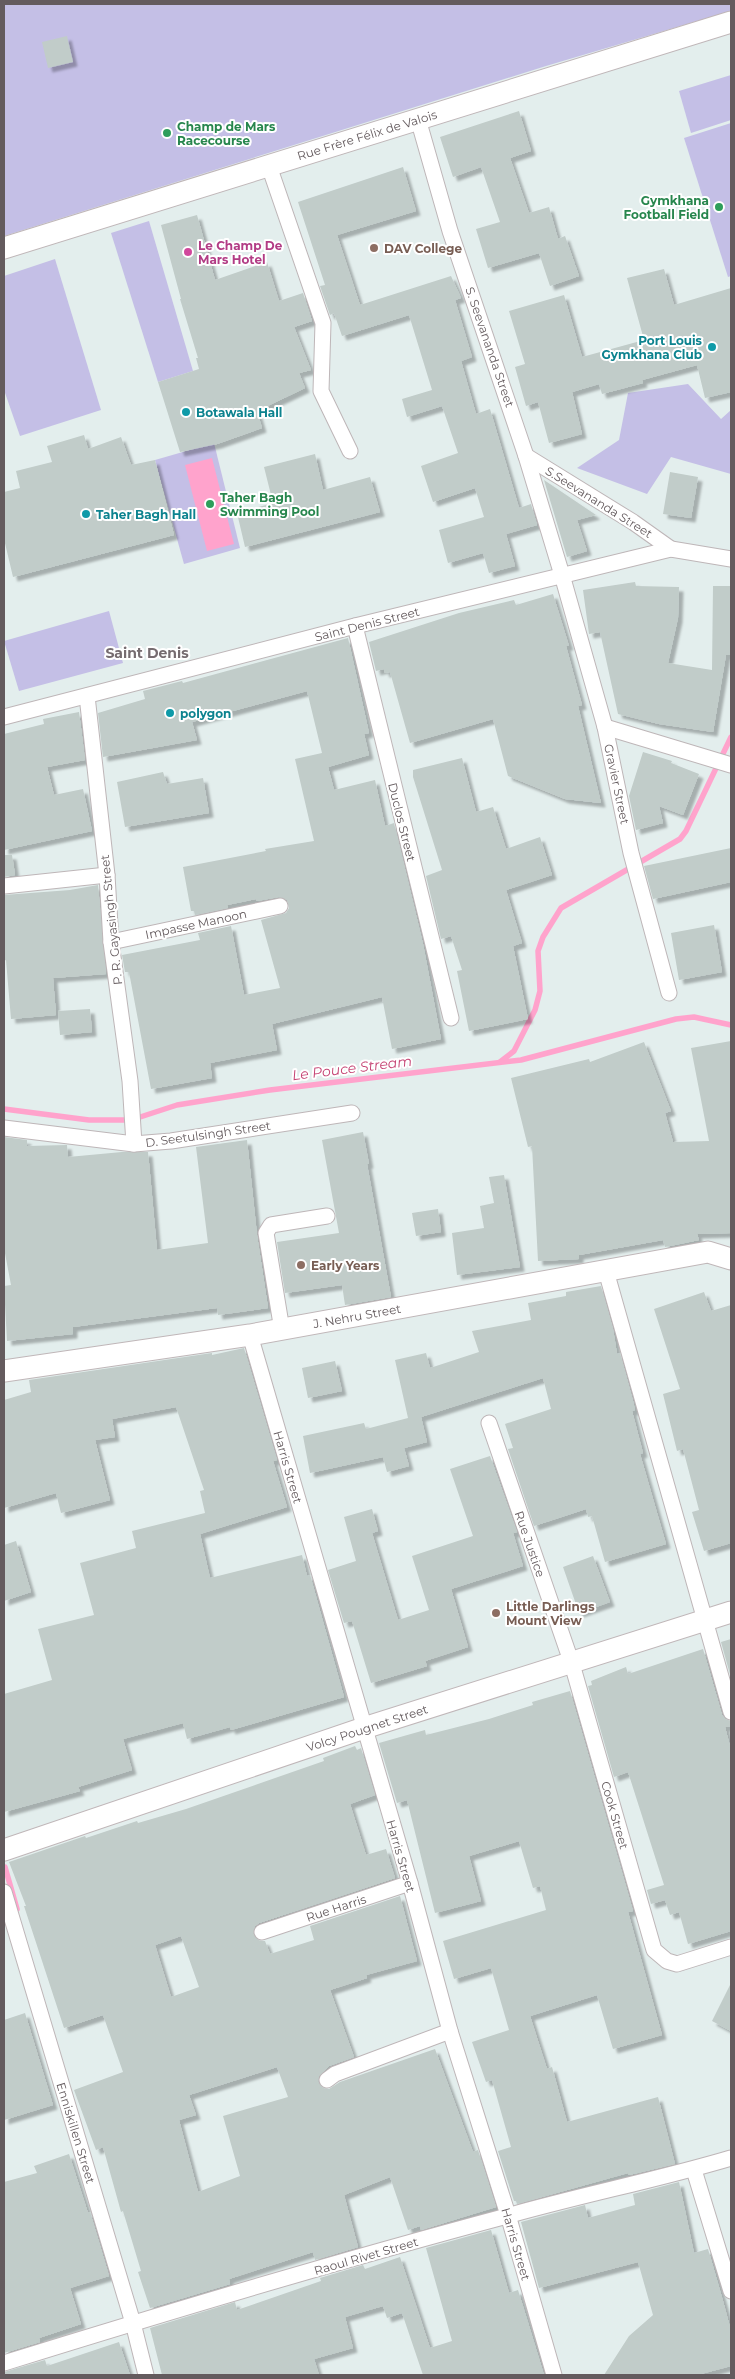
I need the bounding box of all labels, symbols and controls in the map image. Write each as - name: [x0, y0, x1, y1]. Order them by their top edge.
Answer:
- street label: Rue Frère Félix de Valois: [295, 107, 439, 163]
- place label: Champ de Mars Racecourse: [177, 119, 276, 148]
- marker: Champ de Mars Racecourse: [161, 127, 173, 139]
- place label: Gymkhana Football Field: [624, 193, 709, 222]
- marker: Gymkhana Football Field: [713, 201, 725, 213]
- place label: Le Champ De Mars Hotel: [198, 238, 283, 267]
- place label: DAV College: [384, 241, 462, 256]
- marker: DAV College: [368, 242, 380, 254]
- marker: Le Champ De Mars Hotel: [182, 246, 194, 258]
- street label: S. Seevananda Street: [462, 285, 518, 409]
- place label: Port Louis Gymkhana Club: [602, 333, 703, 362]
- marker: Port Louis Gymkhana Club: [706, 341, 718, 353]
- place label: Botawala Hall: [196, 405, 282, 420]
- marker: Botawala Hall: [180, 406, 192, 418]
- street label: S.Seevananda Street: [543, 463, 655, 541]
- place label: Taher Bagh Swimming Pool: [220, 490, 319, 519]
- marker: Taher Bagh Swimming Pool: [204, 498, 216, 510]
- place label: Taher Bagh Hall: [96, 507, 196, 522]
- marker: Taher Bagh Hall: [80, 508, 92, 520]
- street label: Saint Denis Street: [313, 604, 421, 644]
- district label: Saint Denis: [105, 644, 189, 662]
- place label: polygon: [180, 706, 231, 721]
- marker: polygon: [164, 707, 176, 719]
- street label: Gravier Street: [601, 742, 633, 826]
- street label: Duclos Street: [385, 781, 419, 863]
- street label: P. R. Gayasingh Street: [97, 854, 125, 986]
- street label: Impasse Manoon: [144, 906, 248, 942]
- water label: Le Pouce Stream: [291, 1052, 413, 1084]
- street label: D. Seetulsingh Street: [144, 1118, 272, 1150]
- place label: Early Years: [311, 1258, 380, 1273]
- marker: Early Years: [295, 1259, 307, 1271]
- street label: J. Nehru Street: [311, 1301, 402, 1331]
- street label: Harris Street: [270, 1429, 306, 1505]
- street label: Rue Justice: [512, 1509, 548, 1579]
- place label: Little Darlings Mount View: [506, 1599, 595, 1628]
- marker: Little Darlings Mount View: [490, 1607, 502, 1619]
- street label: Volcy Pougnet Street: [304, 1701, 430, 1755]
- street label: Cook Street: [598, 1779, 632, 1851]
- street label: Harris Street: [383, 1818, 419, 1894]
- street label: Rue Harris: [304, 1891, 368, 1925]
- street label: Enniskillen Street: [53, 2081, 99, 2186]
- street label: Harris Street: [498, 2206, 534, 2282]
- street label: Raoul Rivet Street: [312, 2234, 420, 2278]

